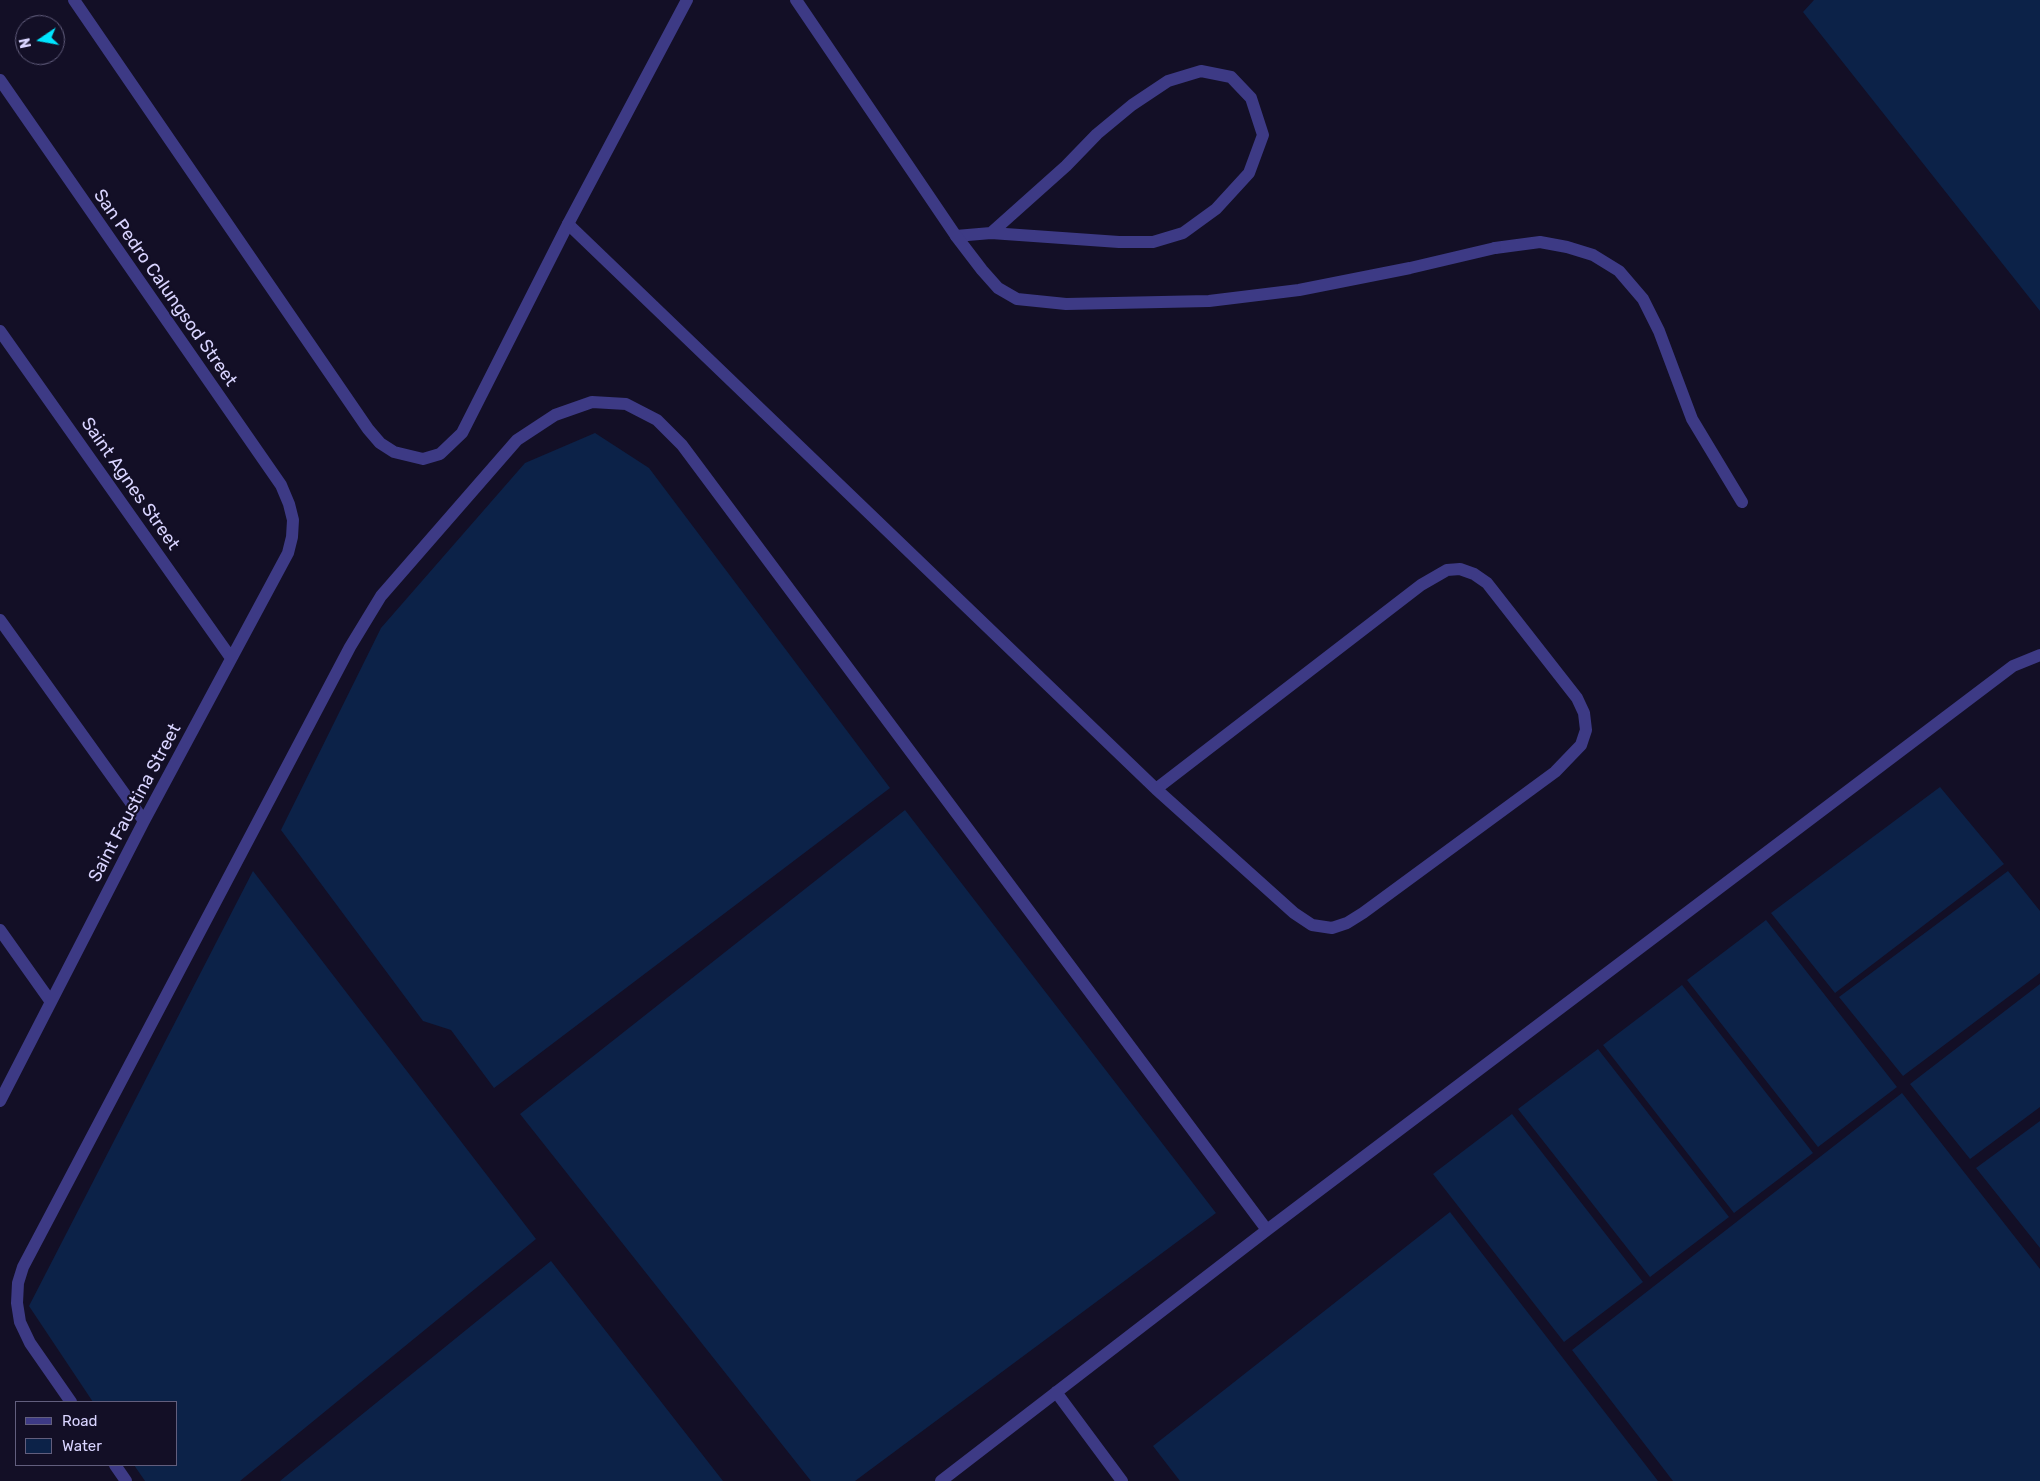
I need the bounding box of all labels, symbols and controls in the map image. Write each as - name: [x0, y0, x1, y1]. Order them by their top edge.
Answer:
- north arrow: [15, 15, 65, 65]
- text: N: [16, 36, 35, 50]
- street label: San Pedro Calungsod Street: [89, 185, 241, 391]
- street label: Saint Agnes Street: [76, 413, 184, 555]
- street label: Saint Faustina Street: [84, 720, 186, 886]
- legend: [15, 1401, 178, 1466]
- text: Road: [62, 1412, 98, 1430]
- text: Water: [62, 1437, 102, 1455]

